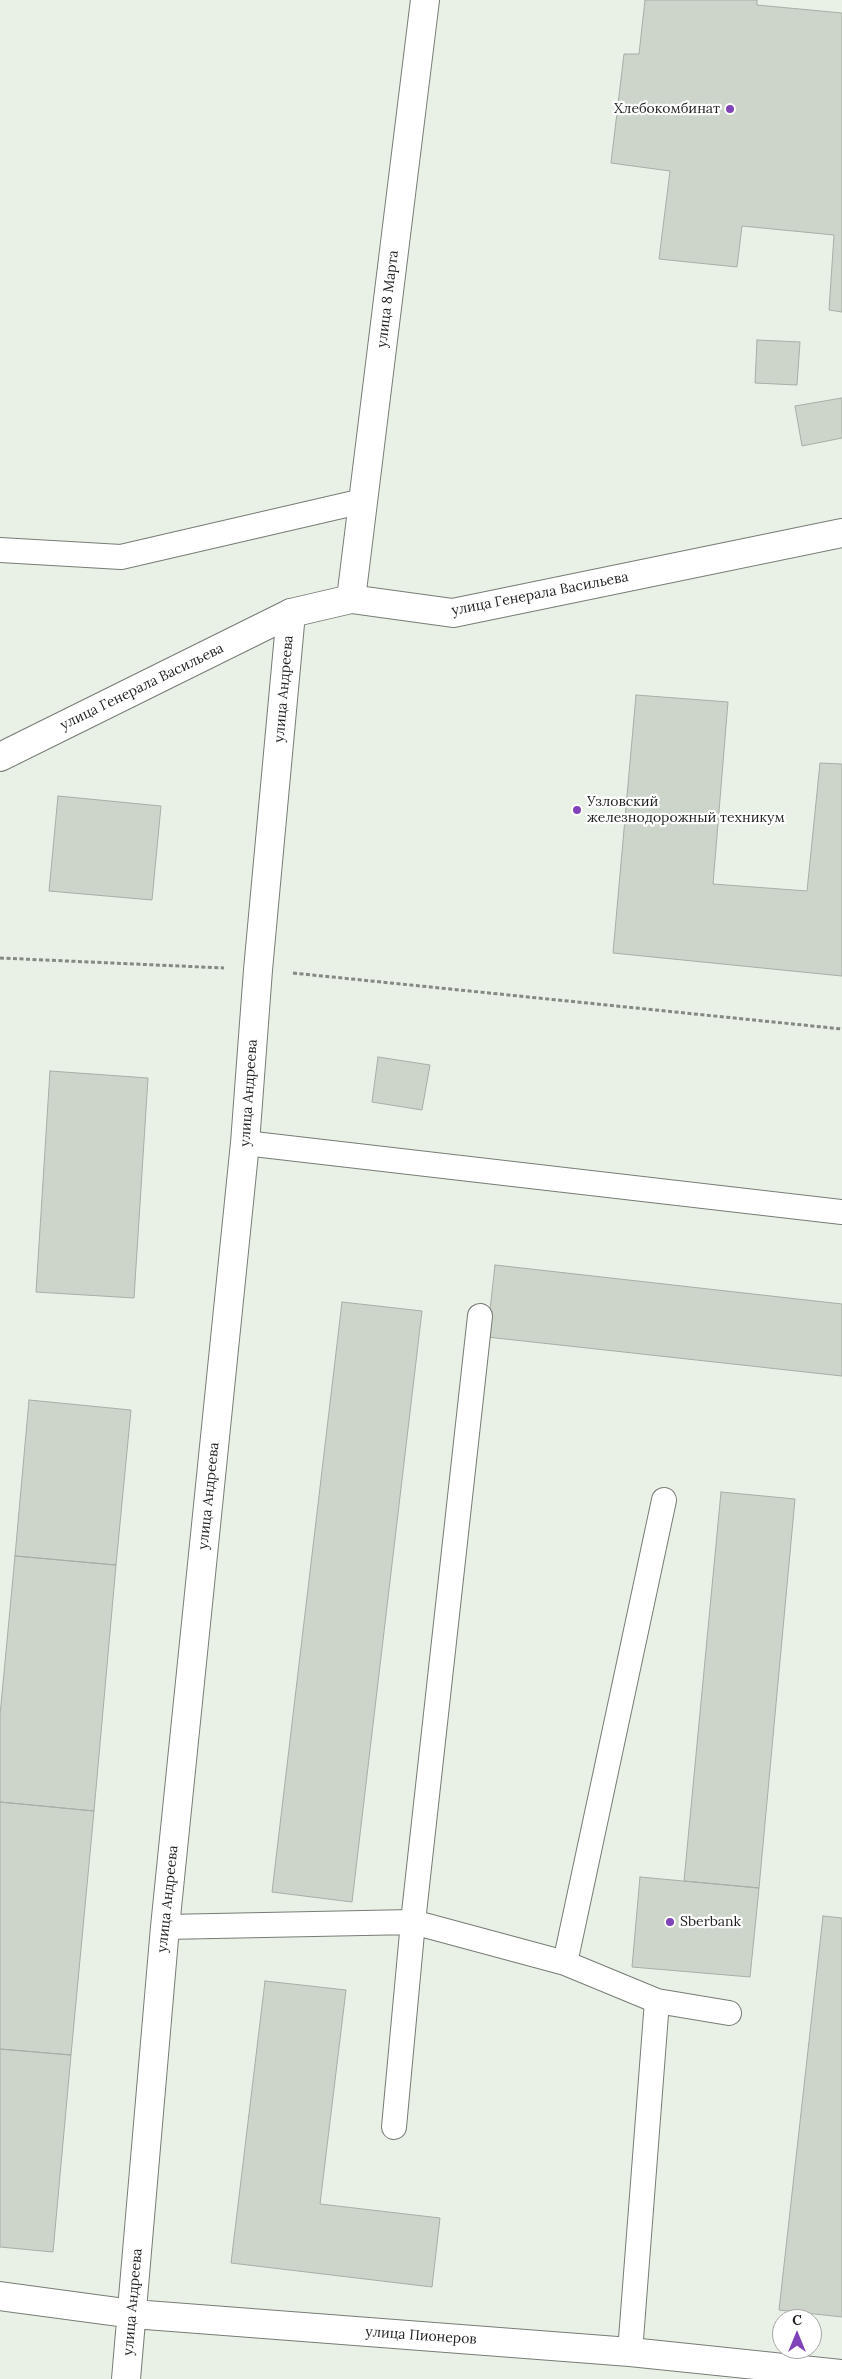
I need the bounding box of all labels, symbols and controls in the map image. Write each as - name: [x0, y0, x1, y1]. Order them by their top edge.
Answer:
- place label: Хлебокомбинат: [614, 101, 720, 117]
- marker: Хлебокомбинат: [724, 103, 736, 115]
- street label: улица 8 Марта: [374, 249, 402, 349]
- street label: улица Генерала Васильева: [450, 569, 630, 619]
- street label: улица Андреева: [271, 635, 297, 743]
- street label: улица Генерала Васильева: [57, 640, 227, 734]
- place label: Узловский железнодорожный техникум: [587, 794, 785, 826]
- marker: Узловский железнодорожный техникум: [571, 804, 583, 816]
- street label: улица Андреева: [237, 1039, 261, 1147]
- street label: улица Андреева: [195, 1442, 223, 1550]
- street label: улица Андреева: [154, 1845, 182, 1953]
- place label: Sberbank: [680, 1914, 741, 1930]
- marker: Sberbank: [664, 1916, 676, 1928]
- street label: улица Андреева: [120, 2248, 146, 2356]
- north arrow: [772, 2309, 822, 2359]
- text: С: [792, 2311, 802, 2329]
- street label: улица Пионеров: [365, 2324, 477, 2348]

